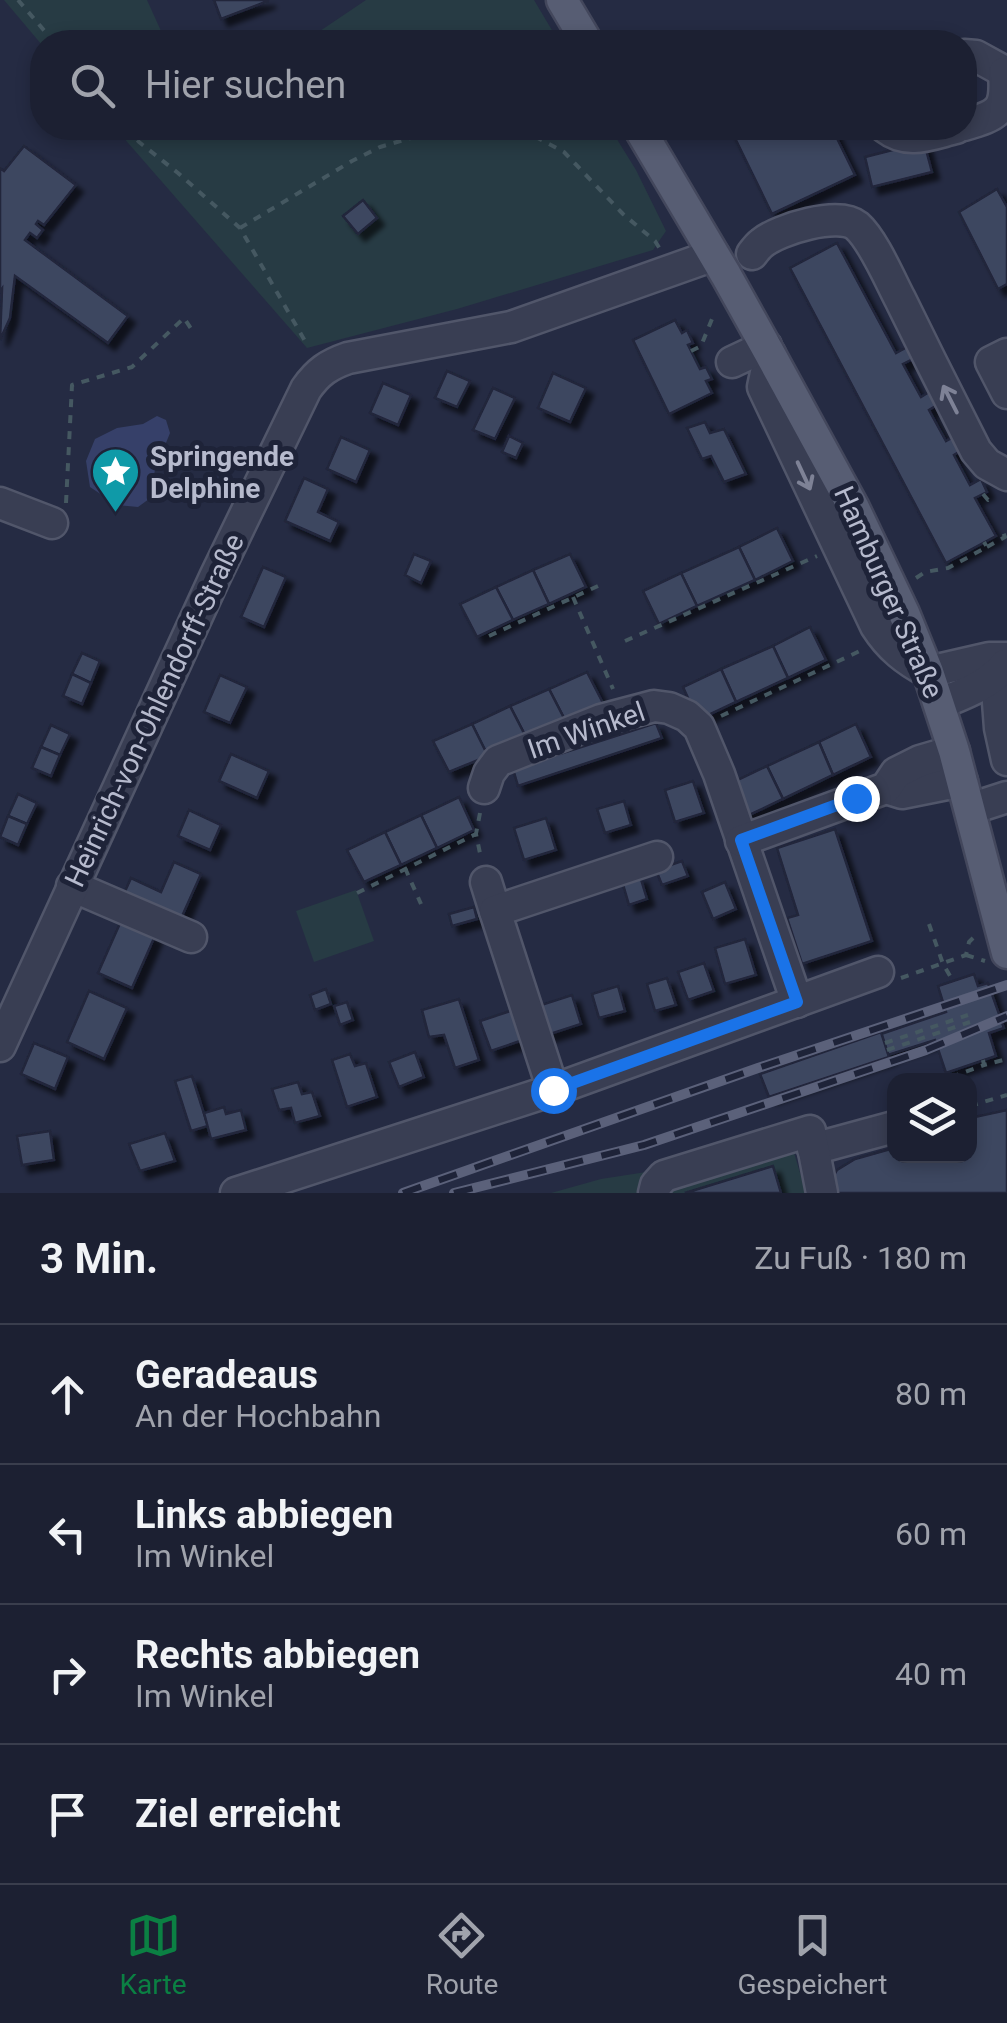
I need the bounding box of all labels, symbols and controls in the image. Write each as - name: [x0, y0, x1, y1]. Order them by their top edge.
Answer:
- search box: [30, 30, 977, 140]
- icon: search: [65, 58, 120, 113]
- text: Hier suchen: [145, 63, 346, 107]
- one-way arrow: [940, 385, 959, 415]
- place label: Springende Delphine: [150, 440, 294, 505]
- place icon: Springende Delphine: [89, 446, 141, 514]
- one-way arrow: [796, 460, 815, 490]
- street label: Hamburger Straße: [827, 481, 950, 703]
- street label: Heinrich-von-Ohlendorff-Straße: [58, 528, 251, 892]
- street label: Im Winkel: [523, 695, 649, 766]
- route end: [834, 776, 880, 822]
- route start: [531, 1068, 577, 1114]
- map controls: [887, 1073, 977, 1163]
- button: layers: [887, 1073, 977, 1163]
- text: 3 Min.: [40, 1234, 158, 1283]
- text: Zu Fuß · 180 m: [754, 1239, 967, 1277]
- text: Geradeaus: [135, 1353, 318, 1397]
- icon: ahead: [40, 1367, 95, 1422]
- text: 80 m: [895, 1375, 967, 1413]
- text: An der Hochbahn: [135, 1397, 381, 1435]
- text: Links abbiegen: [135, 1493, 393, 1537]
- icon: left: [40, 1507, 95, 1562]
- text: 60 m: [895, 1515, 967, 1553]
- text: Im Winkel: [135, 1537, 274, 1575]
- text: Rechts abbiegen: [135, 1633, 420, 1677]
- icon: right: [40, 1647, 95, 1702]
- text: 40 m: [895, 1655, 967, 1693]
- text: Im Winkel: [135, 1677, 274, 1715]
- icon: arrive: [40, 1787, 95, 1842]
- text: Ziel erreicht: [135, 1792, 341, 1836]
- tab: Karte: [120, 1908, 187, 2001]
- tab: Route: [426, 1908, 498, 2001]
- tab: Gespeichert: [737, 1908, 887, 2001]

